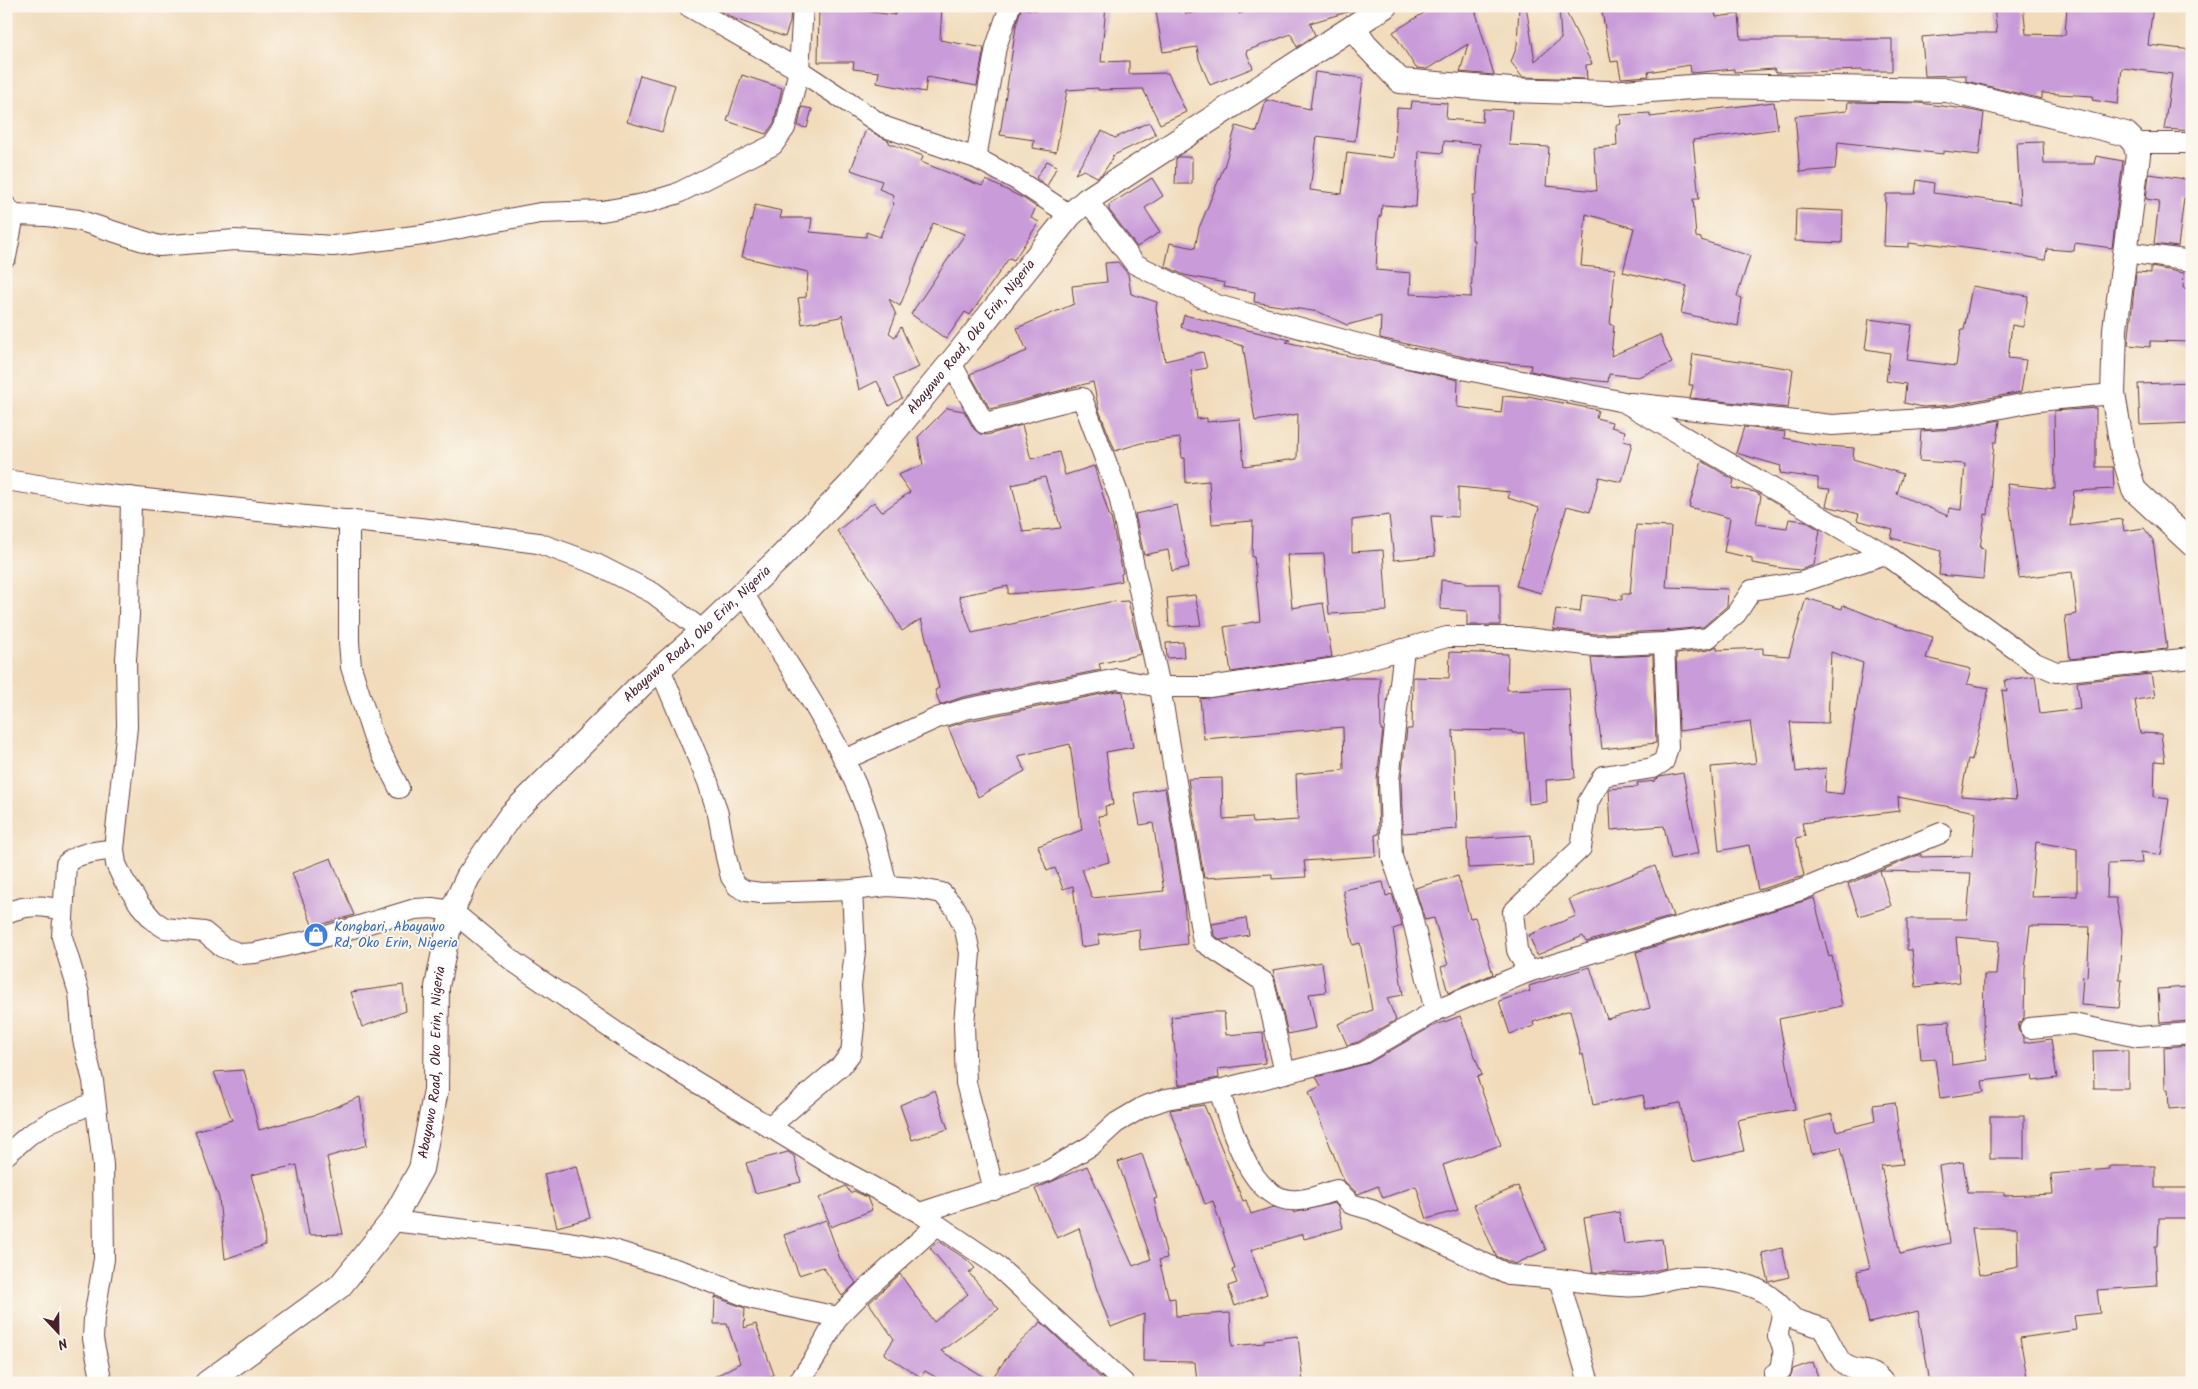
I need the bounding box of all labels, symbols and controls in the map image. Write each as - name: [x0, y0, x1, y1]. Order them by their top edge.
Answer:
- street label: Abayawo Road, Oko Erin, Nigeria: [902, 255, 1041, 419]
- street label: Abayawo Road, Oko Erin, Nigeria: [618, 561, 776, 708]
- place label: Kongbari, Abayawo Rd, Oko Erin, Nigeria: [334, 916, 458, 954]
- shop icon: Kongbari, Abayawo Rd, Oko Erin, Nigeria: [303, 922, 329, 948]
- street label: Abayawo Road, Oko Erin, Nigeria: [412, 964, 452, 1161]
- north arrow: [32, 1306, 82, 1356]
- text: N: [54, 1331, 71, 1355]

